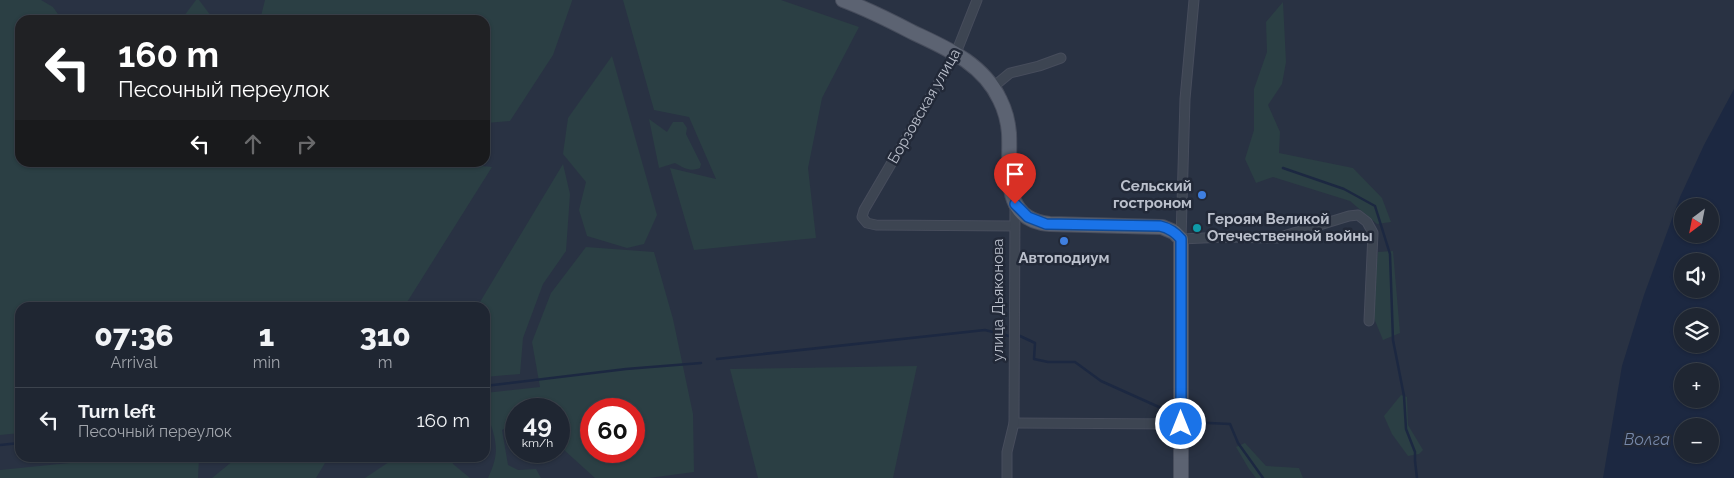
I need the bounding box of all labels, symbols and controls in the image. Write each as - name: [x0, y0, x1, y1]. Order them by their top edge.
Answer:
- text: 160 m: [118, 34, 219, 75]
- icon: left: [35, 35, 100, 100]
- street label: Борзовская улица: [884, 45, 964, 167]
- text: Песочный переулок: [118, 76, 330, 102]
- icon: left: [186, 130, 214, 158]
- icon: ahead: [239, 130, 267, 158]
- icon: right: [292, 130, 320, 158]
- pin: [994, 153, 1036, 204]
- icon: arrive: [1001, 160, 1029, 188]
- place label: Сельский гостроном: [1113, 177, 1192, 212]
- marker: Сельский гостроном: [1196, 189, 1208, 201]
- north arrow: [1674, 198, 1719, 242]
- map controls: [1674, 198, 1719, 463]
- place label: Героям Великой Отечественной войны: [1207, 210, 1373, 245]
- marker: Героям Великой Отечественной войны: [1191, 222, 1203, 234]
- marker: Автоподиум: [1058, 235, 1070, 247]
- street label: улица Дьяконова: [989, 239, 1007, 361]
- place label: Автоподиум: [1019, 249, 1110, 267]
- button: sound: [1674, 253, 1719, 298]
- button: layers: [1674, 308, 1719, 353]
- text: 07:36: [94, 318, 174, 353]
- text: 1: [259, 318, 274, 353]
- text: 310: [360, 318, 411, 353]
- text: Arrival: [110, 353, 157, 372]
- text: min: [253, 353, 280, 372]
- text: m: [378, 353, 393, 372]
- button: +: [1674, 363, 1719, 408]
- position arrow: [1154, 397, 1206, 449]
- speed limit sign: 60: [580, 398, 645, 463]
- text: Turn left: [78, 400, 155, 422]
- icon: left: [35, 406, 63, 434]
- text: 160 m: [416, 409, 470, 431]
- text: 49: [523, 409, 552, 439]
- button: −: [1674, 418, 1719, 463]
- text: Песочный переулок: [78, 422, 232, 441]
- water label: Волга: [1624, 430, 1670, 449]
- text: km/h: [522, 436, 553, 450]

